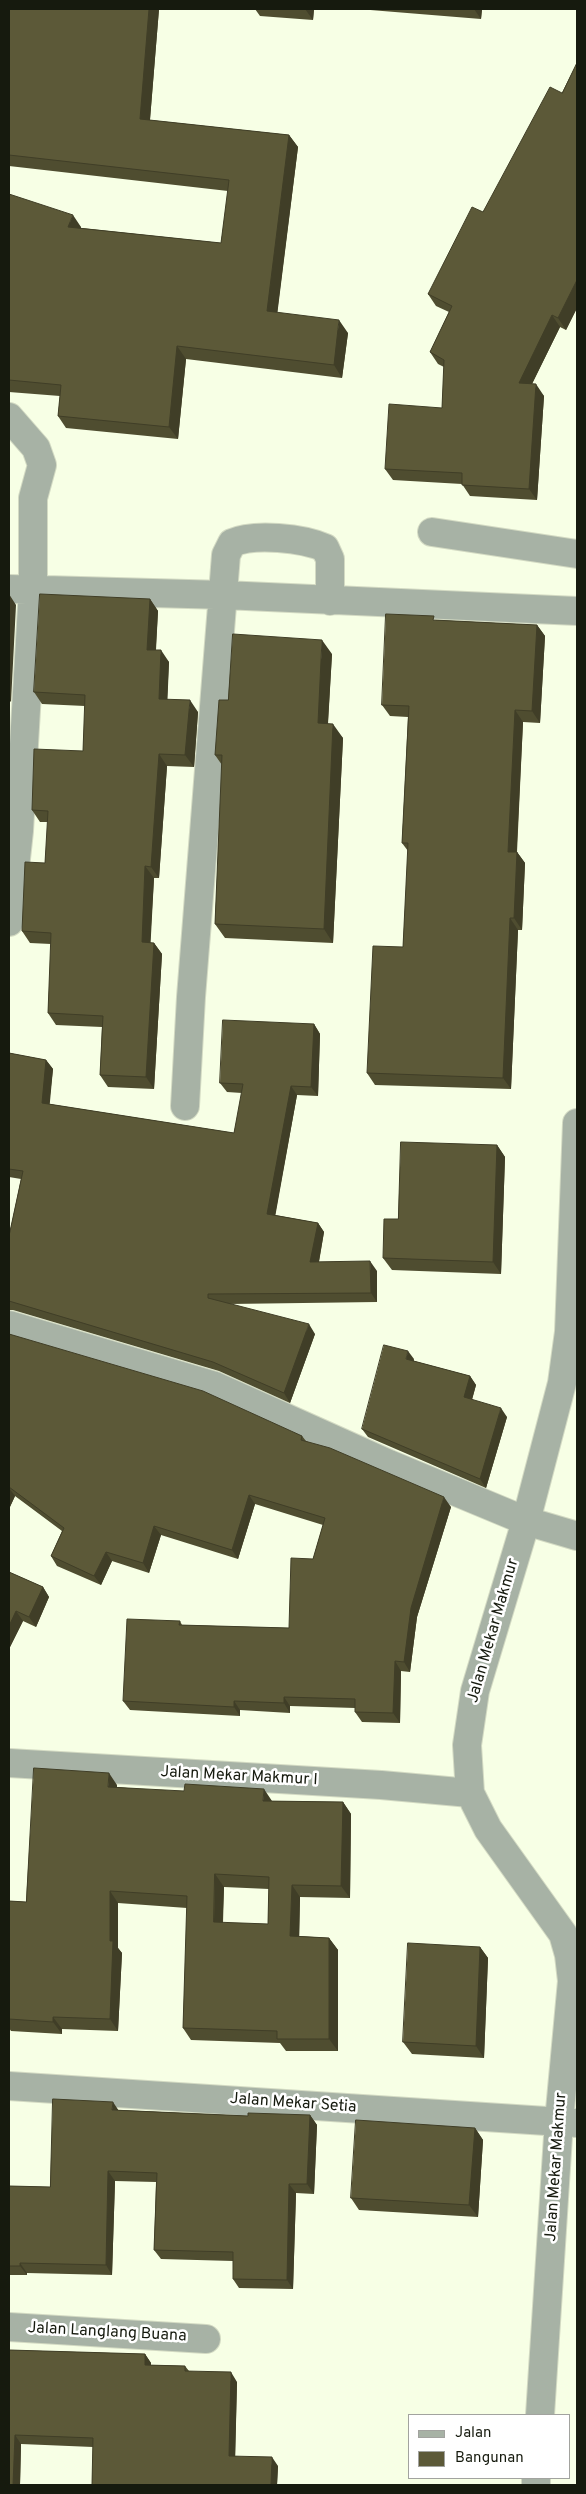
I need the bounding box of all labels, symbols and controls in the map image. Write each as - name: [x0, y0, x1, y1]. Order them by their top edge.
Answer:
- street label: Jalan Mekar Makmur: [464, 1557, 524, 1705]
- street label: Jalan Mekar Makmur I: [160, 1763, 318, 1791]
- street label: Jalan Mekar Setia: [229, 2090, 357, 2118]
- street label: Jalan Mekar Makmur: [542, 2092, 572, 2242]
- street label: Jalan Langlang Buana: [27, 2319, 187, 2347]
- legend: [408, 2414, 571, 2479]
- text: Jalan: [455, 2424, 492, 2443]
- text: Bangunan: [455, 2449, 524, 2468]

